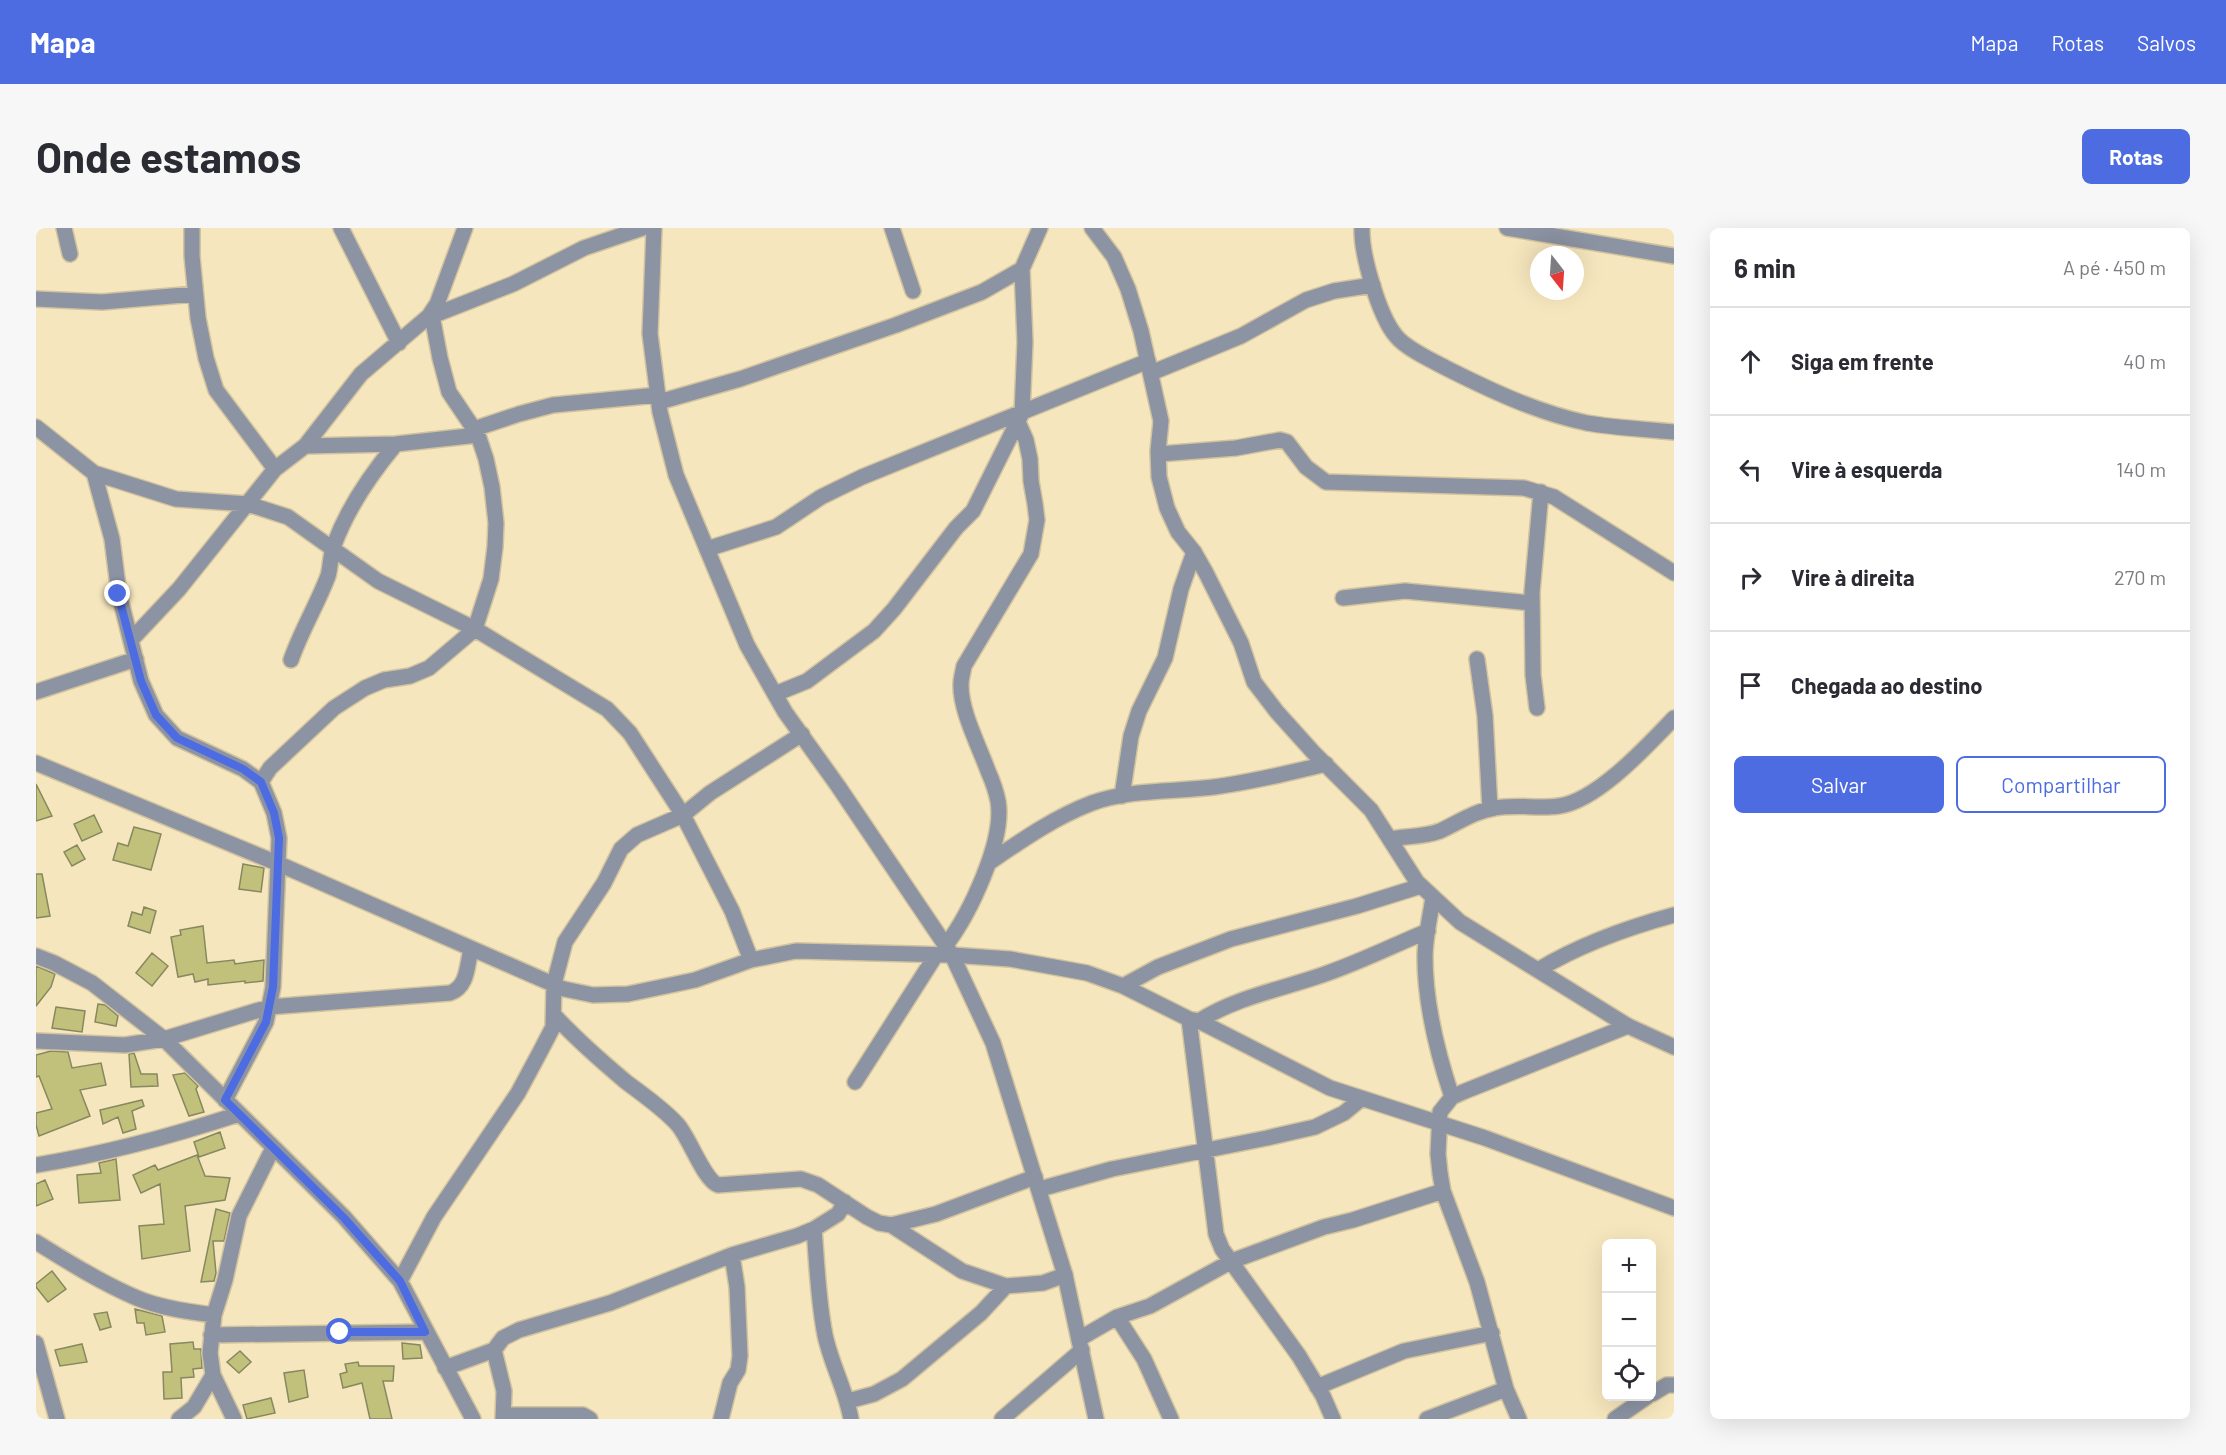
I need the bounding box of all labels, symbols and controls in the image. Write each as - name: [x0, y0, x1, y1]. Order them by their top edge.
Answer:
- text: Mapa: [30, 25, 96, 59]
- text: Mapa: [1970, 30, 2018, 55]
- text: Rotas: [2051, 30, 2104, 55]
- text: Salvos: [2137, 30, 2196, 55]
- button: Rotas: [2082, 129, 2190, 184]
- text: Onde estamos: [36, 131, 301, 181]
- north arrow: [1530, 246, 1584, 300]
- text: 6 min: [1734, 252, 1796, 283]
- text: A pé · 450 m: [2063, 255, 2166, 279]
- icon: ahead: [1734, 345, 1767, 378]
- text: Siga em frente: [1791, 348, 1934, 374]
- text: 40 m: [2123, 349, 2166, 373]
- icon: left: [1734, 453, 1767, 486]
- text: Vire à esquerda: [1791, 456, 1942, 482]
- text: 140 m: [2116, 457, 2166, 481]
- icon: right: [1734, 561, 1767, 594]
- text: Vire à direita: [1791, 564, 1915, 590]
- text: 270 m: [2114, 565, 2166, 589]
- route end: [104, 580, 130, 606]
- icon: arrive: [1734, 669, 1767, 702]
- text: Chegada ao destino: [1791, 672, 1982, 698]
- button: Salvar: [1734, 756, 1944, 813]
- button: Compartilhar: [1956, 756, 2166, 813]
- map controls: [1602, 1239, 1656, 1401]
- button: +: [1602, 1239, 1656, 1293]
- button: −: [1602, 1293, 1656, 1347]
- route start: [326, 1318, 352, 1344]
- button: locate: [1602, 1347, 1656, 1401]

